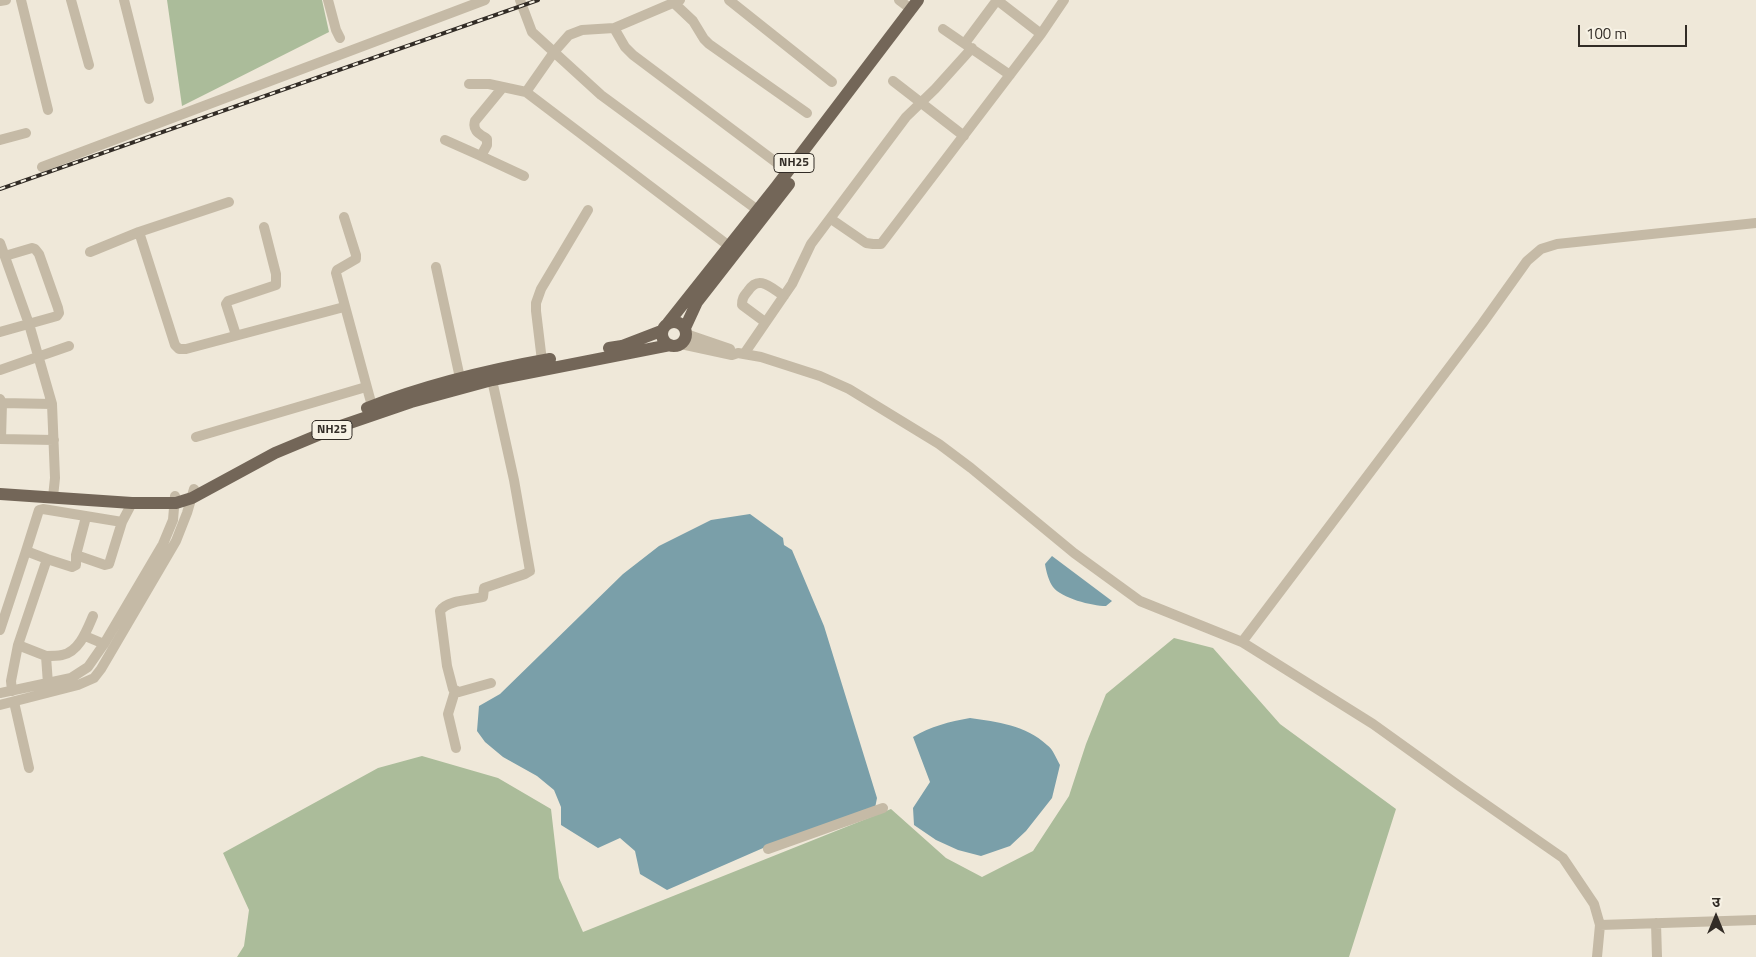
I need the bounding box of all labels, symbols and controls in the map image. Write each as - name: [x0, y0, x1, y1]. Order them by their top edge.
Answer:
- scale bar: [1581, 15, 1690, 47]
- text: 100 m: [1586, 22, 1627, 45]
- road number: NH25: [774, 154, 814, 172]
- road number: NH25: [312, 420, 352, 440]
- text: उ: [1712, 891, 1720, 912]
- north arrow: [1691, 892, 1741, 942]

